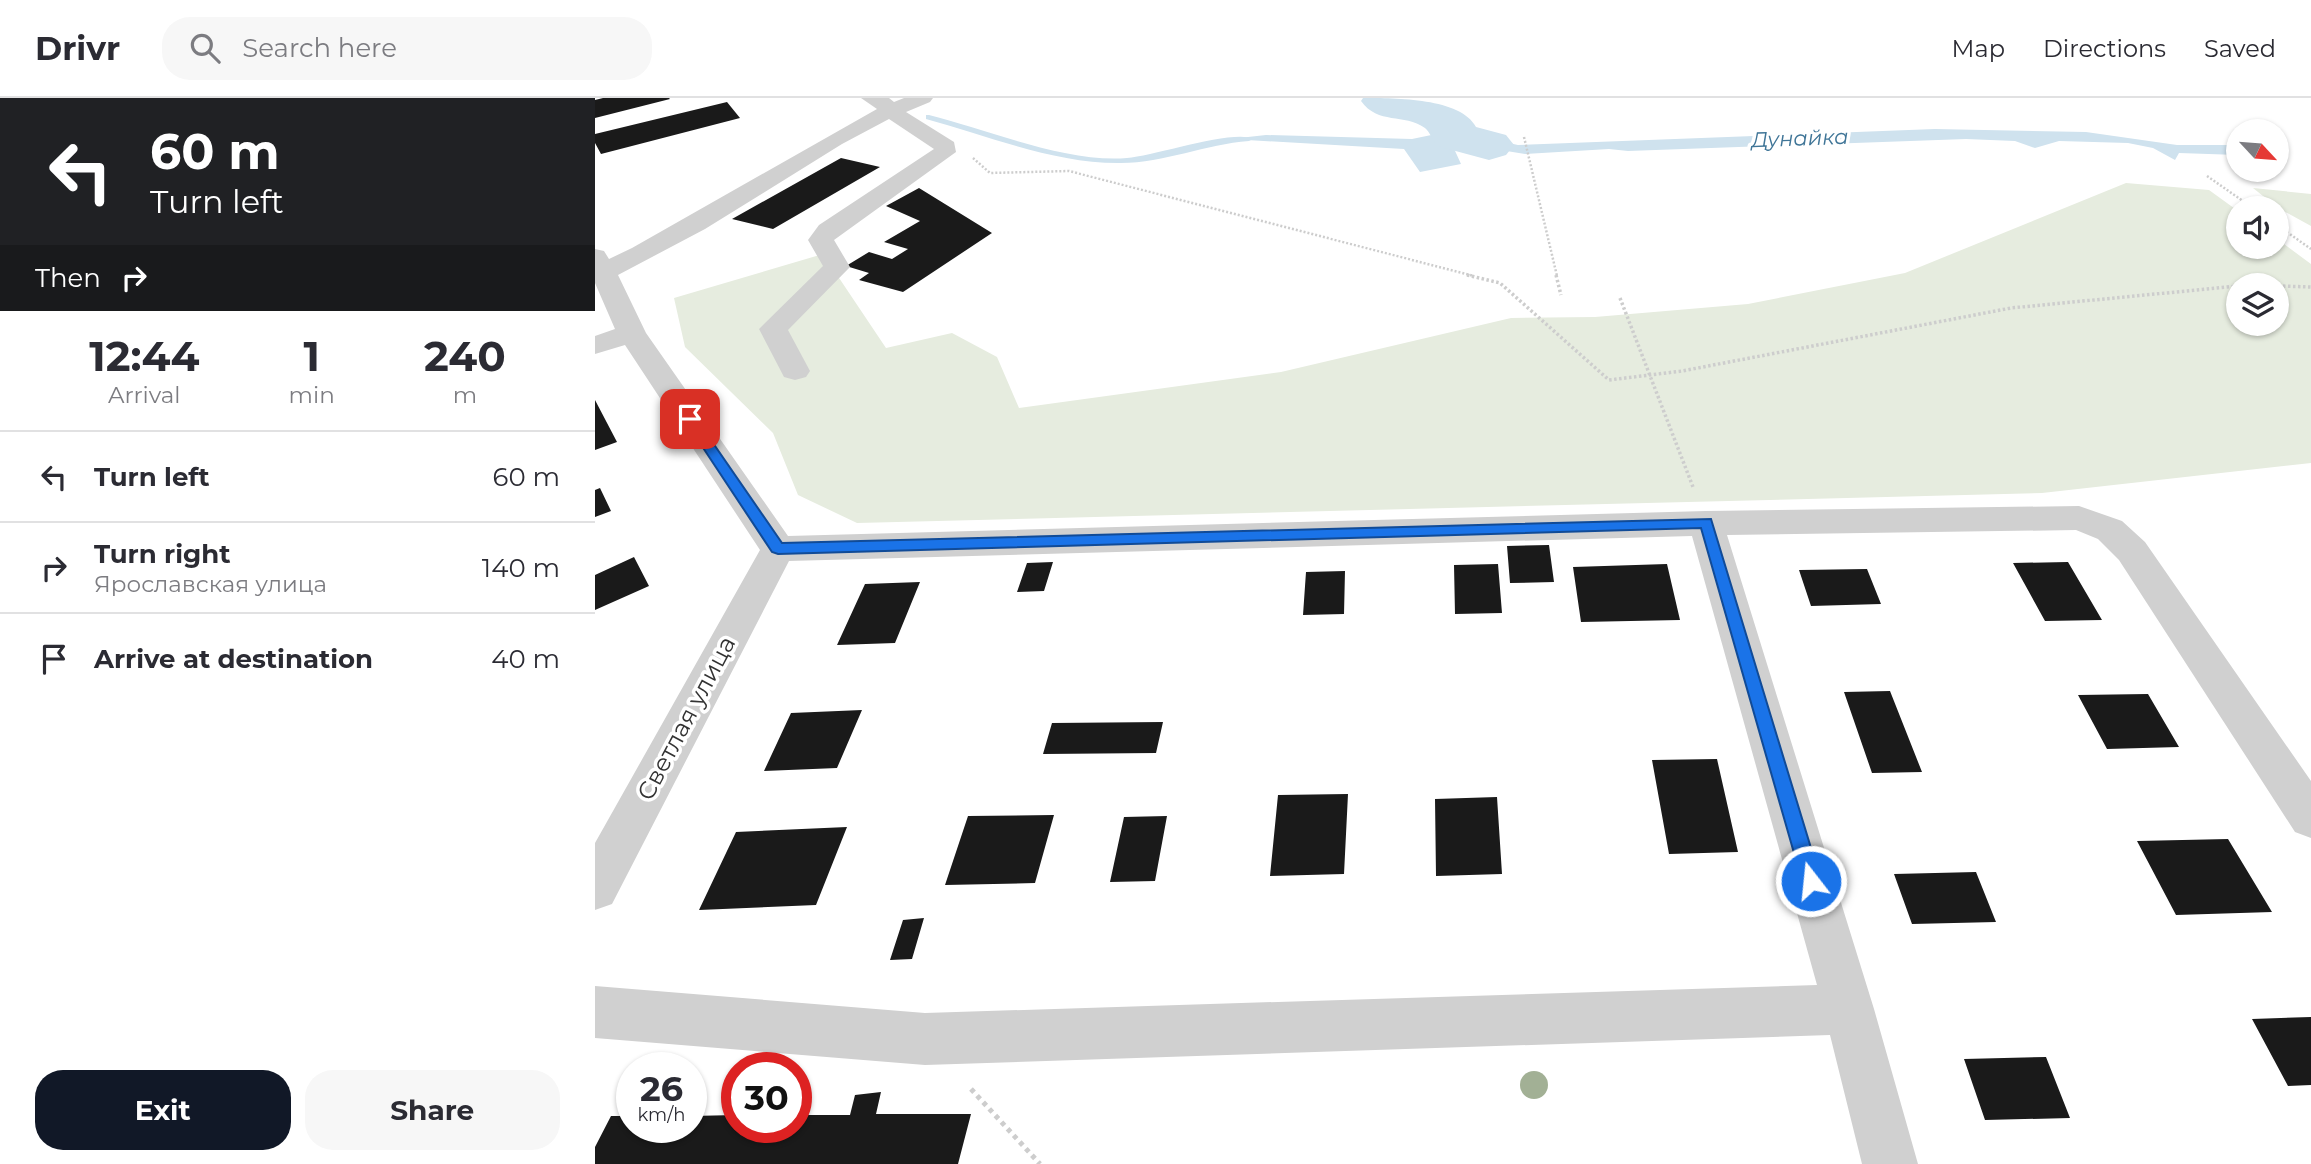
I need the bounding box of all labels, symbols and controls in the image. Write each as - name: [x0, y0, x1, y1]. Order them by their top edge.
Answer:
- search box: [162, 17, 652, 80]
- text: Drivr: [35, 28, 120, 68]
- icon: search: [186, 29, 224, 67]
- text: Search here: [242, 32, 397, 64]
- text: Map: [1952, 34, 2005, 63]
- text: Directions: [2043, 34, 2166, 63]
- text: Saved: [2204, 34, 2276, 63]
- north arrow: [2226, 119, 2289, 182]
- map controls: [2226, 119, 2289, 336]
- text: 60 m: [150, 122, 280, 181]
- water label: Дунайка: [1749, 124, 1849, 152]
- icon: left: [35, 126, 126, 217]
- text: Turn left: [150, 182, 284, 221]
- button: sound: [2226, 196, 2289, 259]
- icon: right: [115, 259, 153, 297]
- text: Then: [35, 262, 101, 294]
- button: layers: [2226, 273, 2289, 336]
- text: 12:44: [89, 330, 199, 382]
- text: 1: [303, 330, 320, 382]
- text: 240: [424, 330, 506, 382]
- text: Arrival: [108, 381, 181, 409]
- text: min: [289, 381, 335, 409]
- text: m: [453, 381, 477, 409]
- pin: [660, 389, 720, 449]
- icon: arrive: [671, 400, 709, 438]
- icon: left: [35, 458, 73, 496]
- text: Turn left: [94, 461, 210, 493]
- text: 60 m: [493, 461, 560, 493]
- text: Turn right: [94, 538, 230, 570]
- icon: right: [35, 549, 73, 587]
- text: 140 m: [482, 552, 560, 584]
- text: Ярославская улица: [94, 570, 327, 598]
- street label: Светлая улица: [631, 631, 741, 805]
- icon: arrive: [35, 640, 73, 678]
- text: Arrive at destination: [94, 643, 373, 675]
- text: 40 m: [491, 643, 560, 675]
- position arrow: [1774, 844, 1848, 918]
- speed limit sign: 30: [721, 1052, 812, 1143]
- text: 26: [640, 1067, 683, 1110]
- button: Exit: [35, 1070, 291, 1150]
- button: Share: [305, 1070, 560, 1150]
- text: km/h: [637, 1104, 686, 1126]

